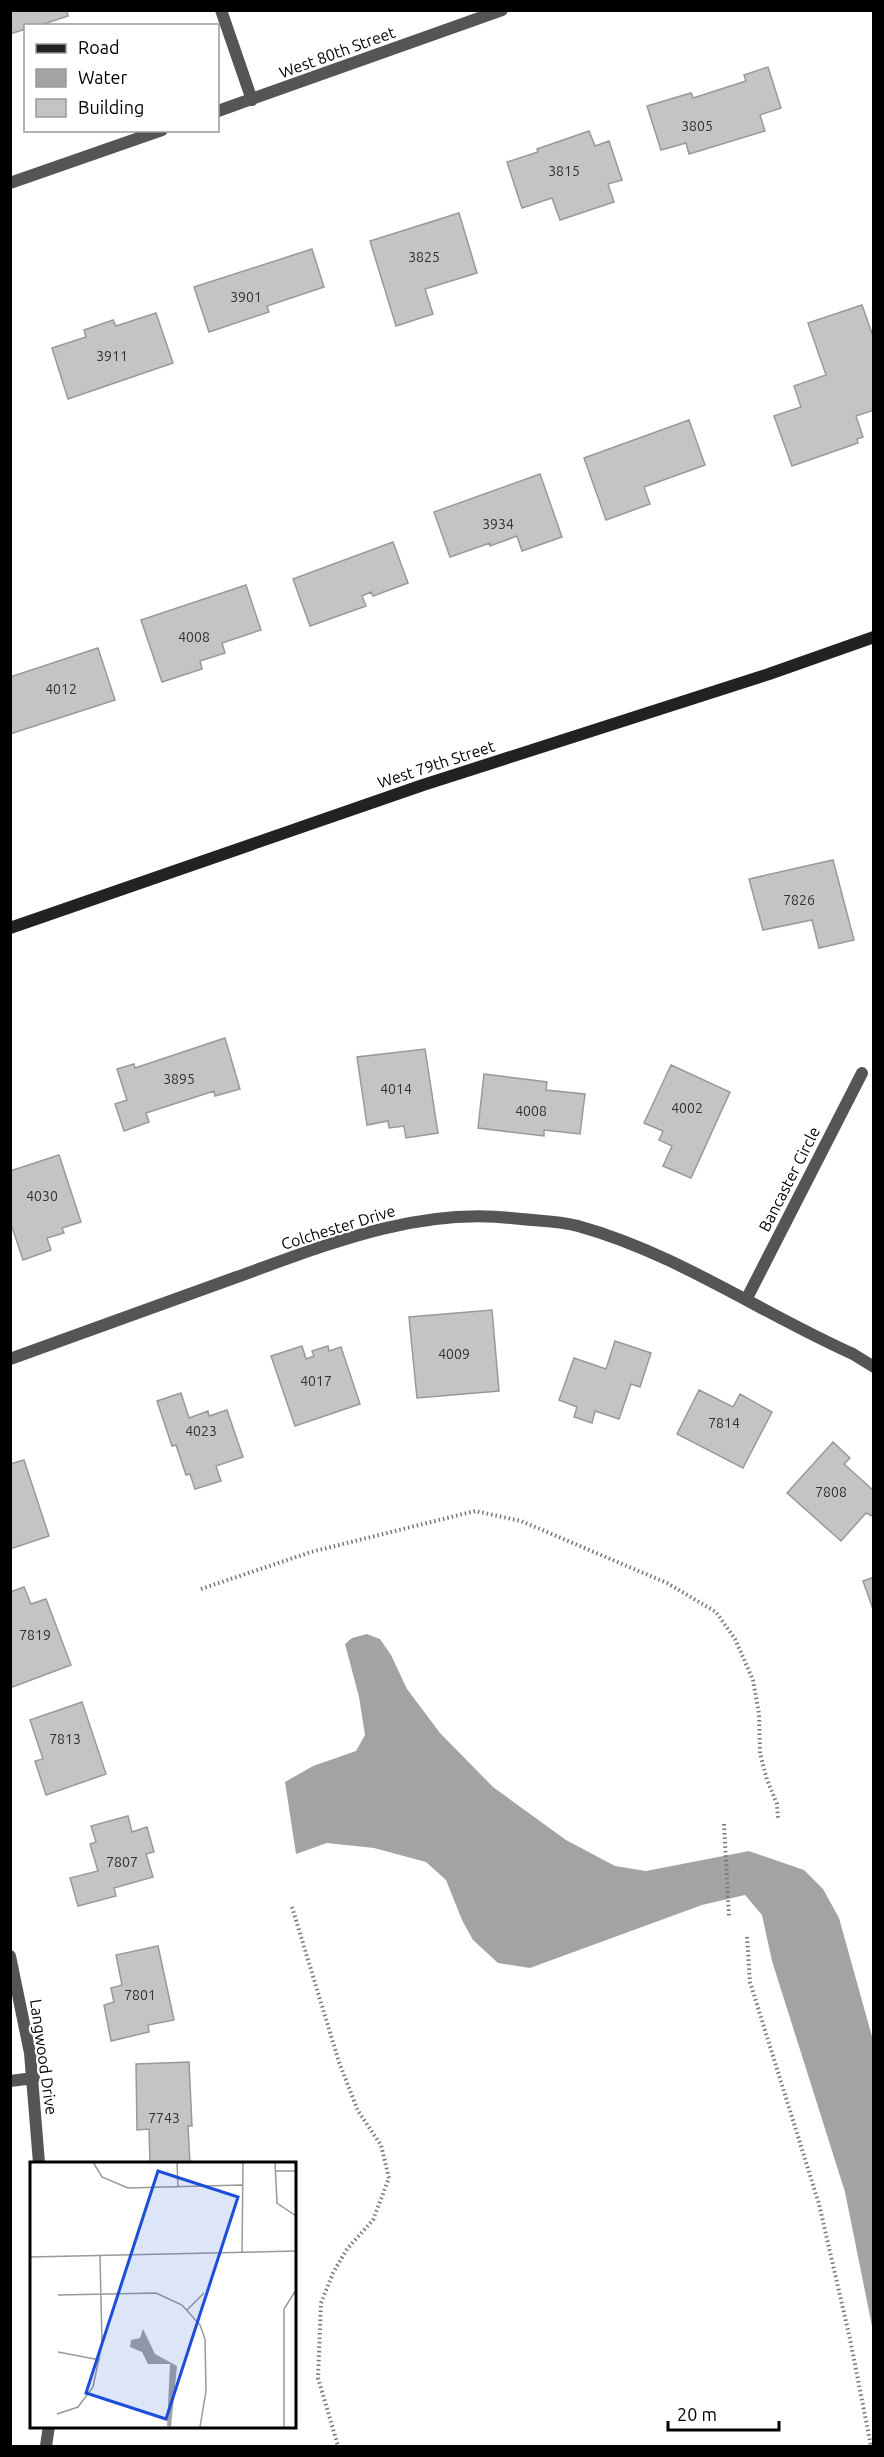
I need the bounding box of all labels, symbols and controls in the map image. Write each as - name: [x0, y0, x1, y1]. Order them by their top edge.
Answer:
- street label: West 80th Street: [277, 22, 398, 81]
- legend: [24, 24, 219, 132]
- text: Road: [78, 37, 120, 57]
- text: Water: [78, 67, 128, 87]
- text: Building: [78, 97, 144, 117]
- house number: 3805: [681, 118, 713, 134]
- house number: 3815: [548, 163, 580, 179]
- house number: 3825: [408, 249, 440, 265]
- house number: 3901: [230, 289, 262, 305]
- house number: 3911: [96, 348, 128, 364]
- house number: 3934: [482, 516, 514, 532]
- house number: 4008: [178, 629, 210, 645]
- house number: 4012: [45, 681, 77, 697]
- street label: West 79th Street: [375, 736, 498, 791]
- house number: 7826: [783, 892, 815, 908]
- house number: 3895: [163, 1071, 195, 1087]
- house number: 4014: [380, 1081, 412, 1097]
- house number: 4002: [671, 1100, 703, 1116]
- house number: 4008: [515, 1103, 547, 1119]
- street label: Bancaster Circle: [755, 1124, 823, 1234]
- house number: 4030: [26, 1188, 58, 1204]
- street label: Colchester Drive: [279, 1201, 397, 1253]
- house number: 4009: [438, 1346, 470, 1362]
- house number: 4017: [300, 1373, 332, 1389]
- house number: 7814: [708, 1415, 740, 1431]
- house number: 4023: [185, 1423, 217, 1439]
- house number: 7808: [815, 1484, 847, 1500]
- house number: 7819: [19, 1627, 51, 1643]
- house number: 7813: [49, 1731, 81, 1747]
- house number: 7807: [106, 1854, 138, 1870]
- house number: 7801: [124, 1987, 156, 2003]
- street label: Langwood Drive: [27, 1998, 61, 2116]
- house number: 7743: [148, 2110, 180, 2126]
- inset map: [30, 2162, 296, 2427]
- scale bar: [668, 2394, 779, 2432]
- text: 20 m: [677, 2404, 717, 2424]

